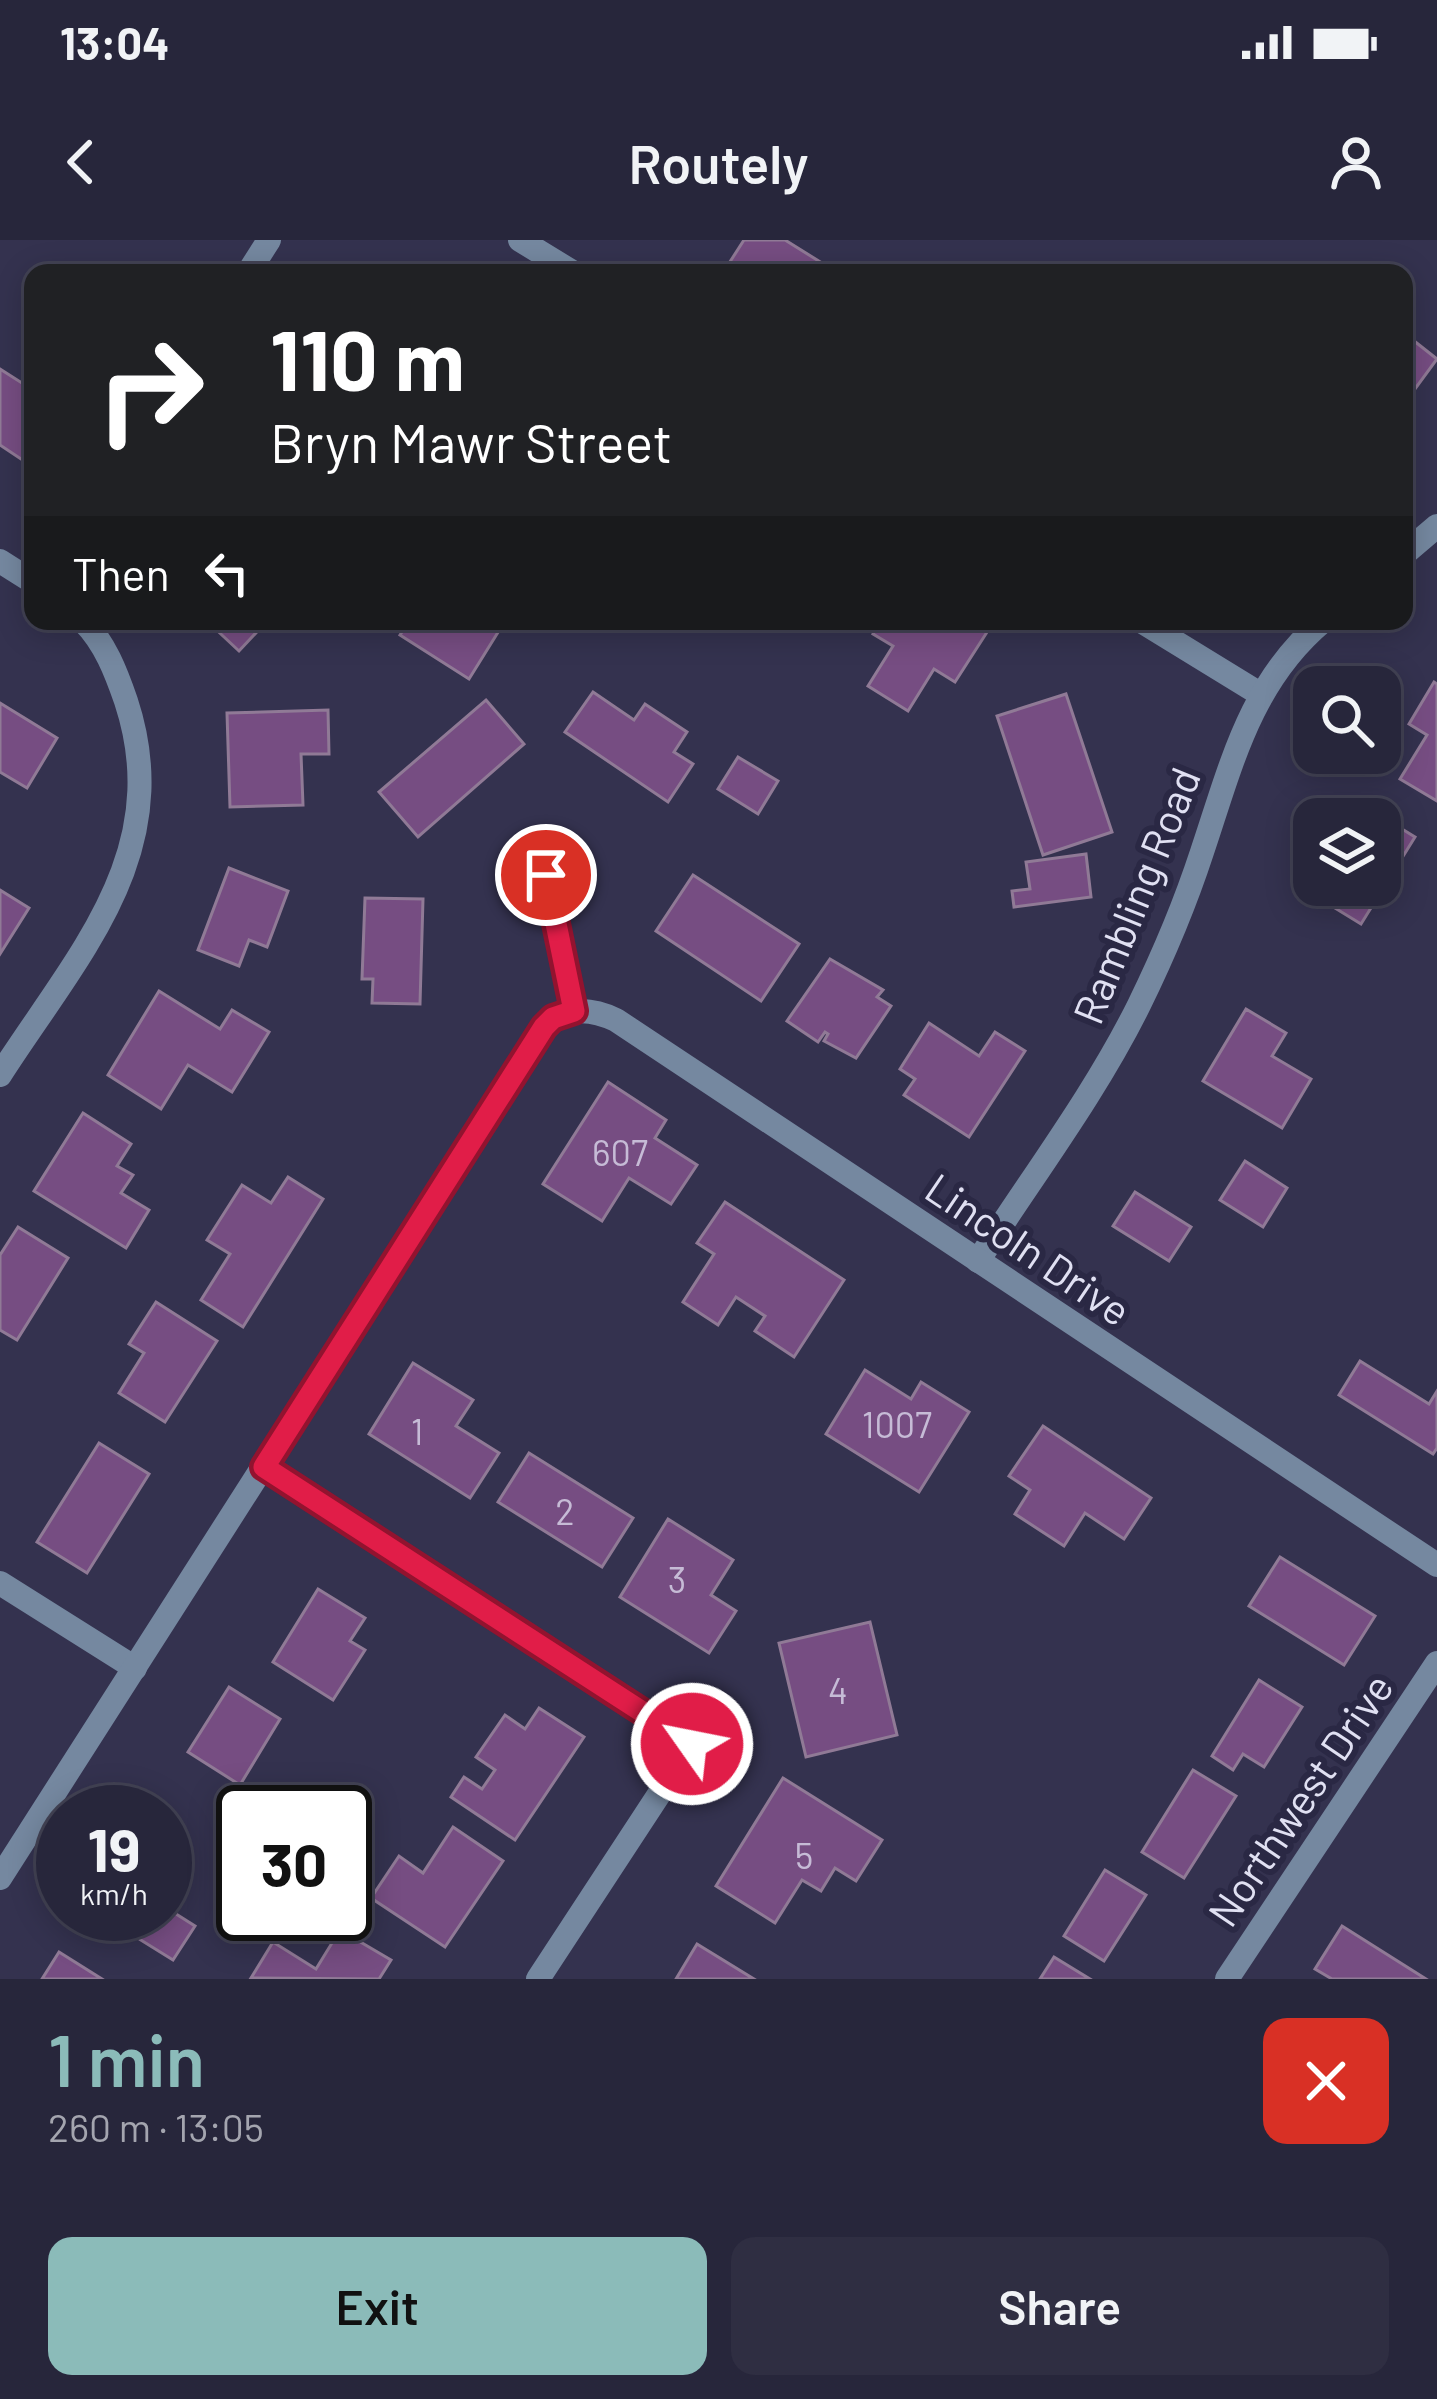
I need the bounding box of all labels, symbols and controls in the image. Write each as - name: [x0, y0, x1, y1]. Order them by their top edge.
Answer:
- text: 13:04: [60, 15, 170, 69]
- icon: back: [48, 129, 114, 195]
- icon: person: [1323, 129, 1389, 195]
- text: Routely: [628, 130, 809, 195]
- text: 110 m: [270, 307, 465, 408]
- icon: right: [72, 312, 228, 468]
- text: Bryn Mawr Street: [270, 409, 673, 474]
- icon: left: [194, 540, 260, 606]
- text: Then: [72, 546, 170, 600]
- map controls: [1293, 666, 1401, 906]
- button: search: [1293, 666, 1401, 774]
- street label: Rambling Road: [1061, 760, 1210, 1031]
- button: layers: [1293, 798, 1401, 906]
- pin: [495, 824, 597, 926]
- icon: arrive: [513, 842, 579, 908]
- house number: 607: [592, 1130, 648, 1173]
- street label: Lincoln Drive: [917, 1161, 1141, 1335]
- house number: 1007: [862, 1402, 932, 1445]
- house number: 1: [411, 1409, 423, 1452]
- house number: 2: [555, 1489, 575, 1532]
- house number: 3: [668, 1557, 686, 1600]
- street label: Northwest Drive: [1196, 1663, 1402, 1935]
- house number: 4: [828, 1668, 848, 1711]
- position arrow: [629, 1681, 755, 1807]
- speed limit sign: 30: [216, 1785, 372, 1941]
- text: 19: [87, 1812, 141, 1884]
- house number: 5: [795, 1833, 813, 1876]
- text: km/h: [80, 1875, 148, 1911]
- text: 1 min: [48, 2015, 205, 2101]
- button: close: [1263, 2018, 1389, 2144]
- text: 260 m · 13:05: [48, 2103, 264, 2150]
- button: Exit: [48, 2237, 707, 2375]
- button: Share: [731, 2237, 1389, 2375]

